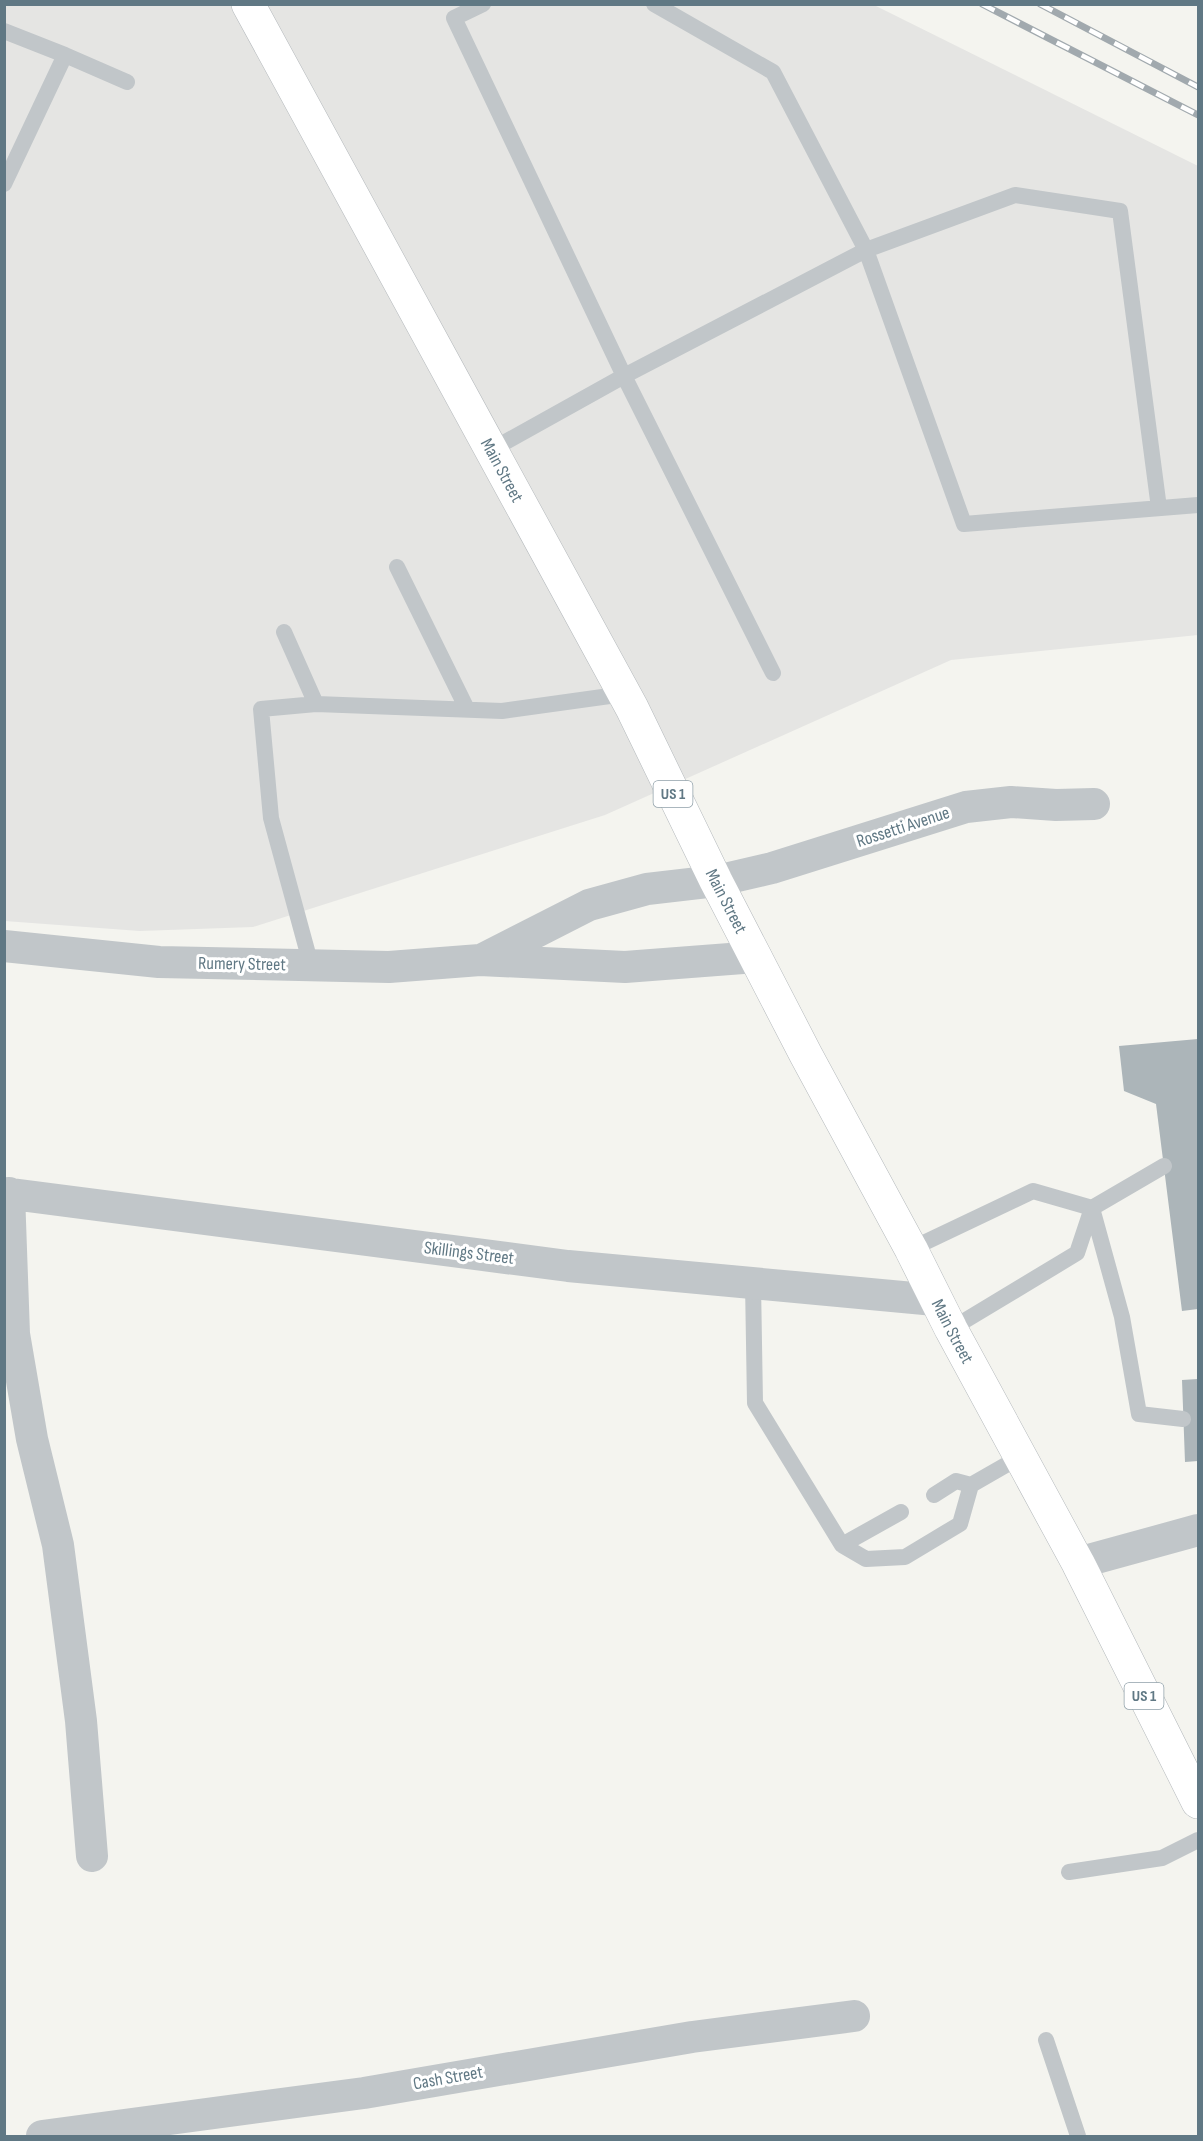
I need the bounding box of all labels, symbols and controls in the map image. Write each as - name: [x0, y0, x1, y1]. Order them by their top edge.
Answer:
- street label: Main Street: [476, 435, 528, 506]
- road number: US 1: [654, 781, 692, 807]
- street label: Rossetti Avenue: [854, 802, 952, 852]
- street label: Main Street: [701, 866, 752, 937]
- street label: Rumery Street: [198, 953, 287, 975]
- street label: Skillings Street: [423, 1237, 516, 1269]
- street label: Main Street: [927, 1296, 978, 1368]
- road number: US 1: [1124, 1683, 1164, 1709]
- street label: Cash Street: [412, 2061, 485, 2094]

